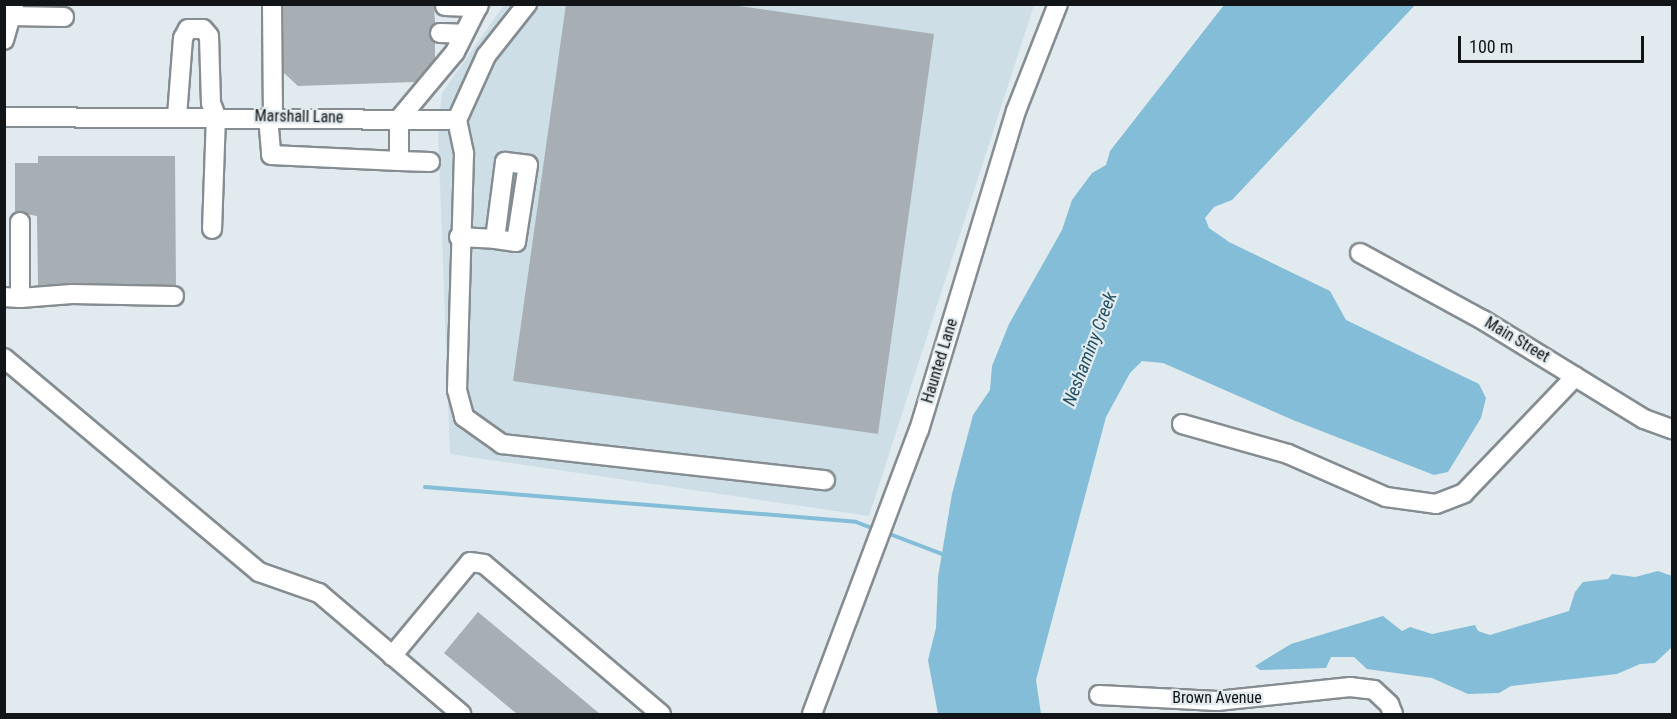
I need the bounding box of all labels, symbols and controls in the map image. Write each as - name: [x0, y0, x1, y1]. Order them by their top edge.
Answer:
- scale bar: [1461, 24, 1647, 62]
- text: 100 m: [1469, 36, 1513, 57]
- street label: Marshall Lane: [254, 107, 344, 127]
- water label: Neshaminy Creek: [1058, 289, 1122, 409]
- street label: Main Street: [1481, 313, 1553, 367]
- street label: Haunted Lane: [918, 316, 962, 406]
- street label: Brown Avenue: [1172, 688, 1262, 708]

